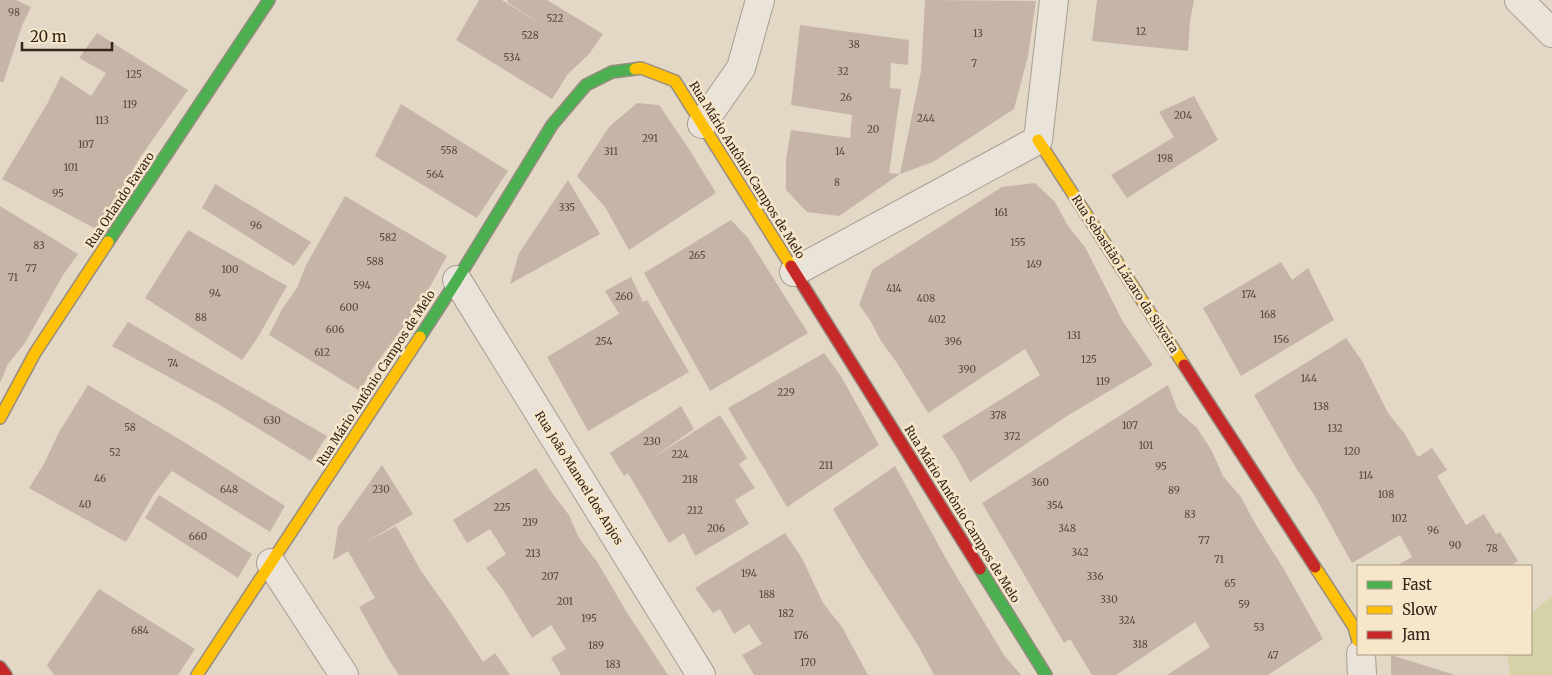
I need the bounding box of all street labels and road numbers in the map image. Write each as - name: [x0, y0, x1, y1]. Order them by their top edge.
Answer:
- street label: Rua Mário Antônio Campos de Melo: [686, 78, 808, 261]
- street label: Rua Orlando Favaro: [82, 149, 157, 250]
- street label: Rua Sebastião Lázaro da Silveira: [1069, 192, 1182, 356]
- street label: Rua Mário Antônio Campos de Melo: [313, 287, 438, 468]
- street label: Rua João Manoel dos Anjos: [532, 408, 627, 547]
- street label: Rua Mário Antônio Campos de Melo: [901, 422, 1023, 605]

